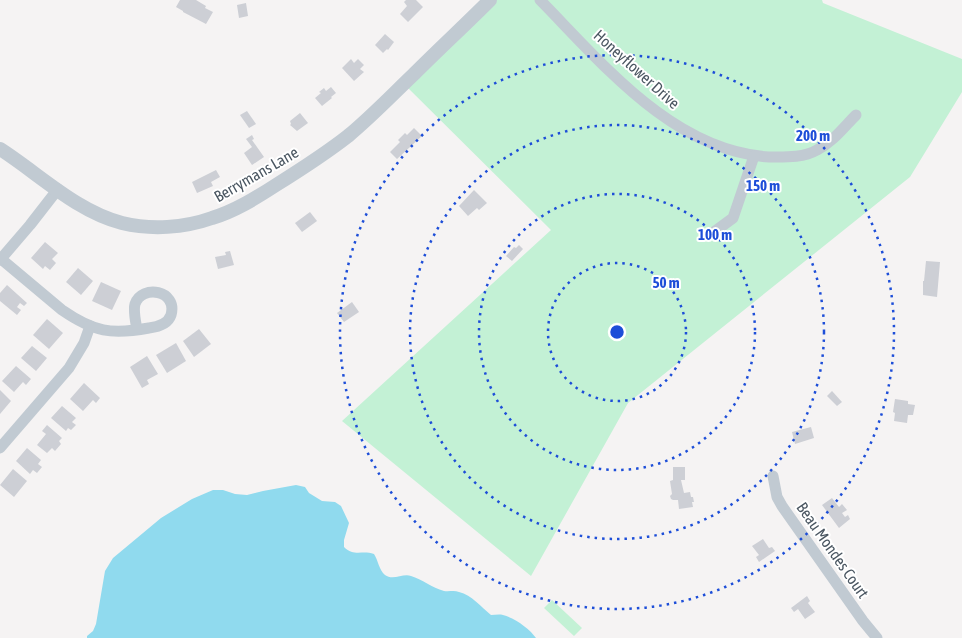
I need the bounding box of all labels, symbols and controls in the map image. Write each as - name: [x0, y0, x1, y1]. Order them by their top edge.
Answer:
- street label: Honeyflower Drive: [590, 26, 683, 113]
- text: 200 m: [796, 127, 830, 144]
- street label: Berrymans Lane: [211, 143, 302, 206]
- text: 150 m: [746, 177, 780, 194]
- text: 100 m: [698, 226, 732, 243]
- text: 50 m: [653, 274, 680, 291]
- centre of rings: [608, 323, 626, 341]
- street label: Beau Mondes Court: [793, 499, 873, 602]

